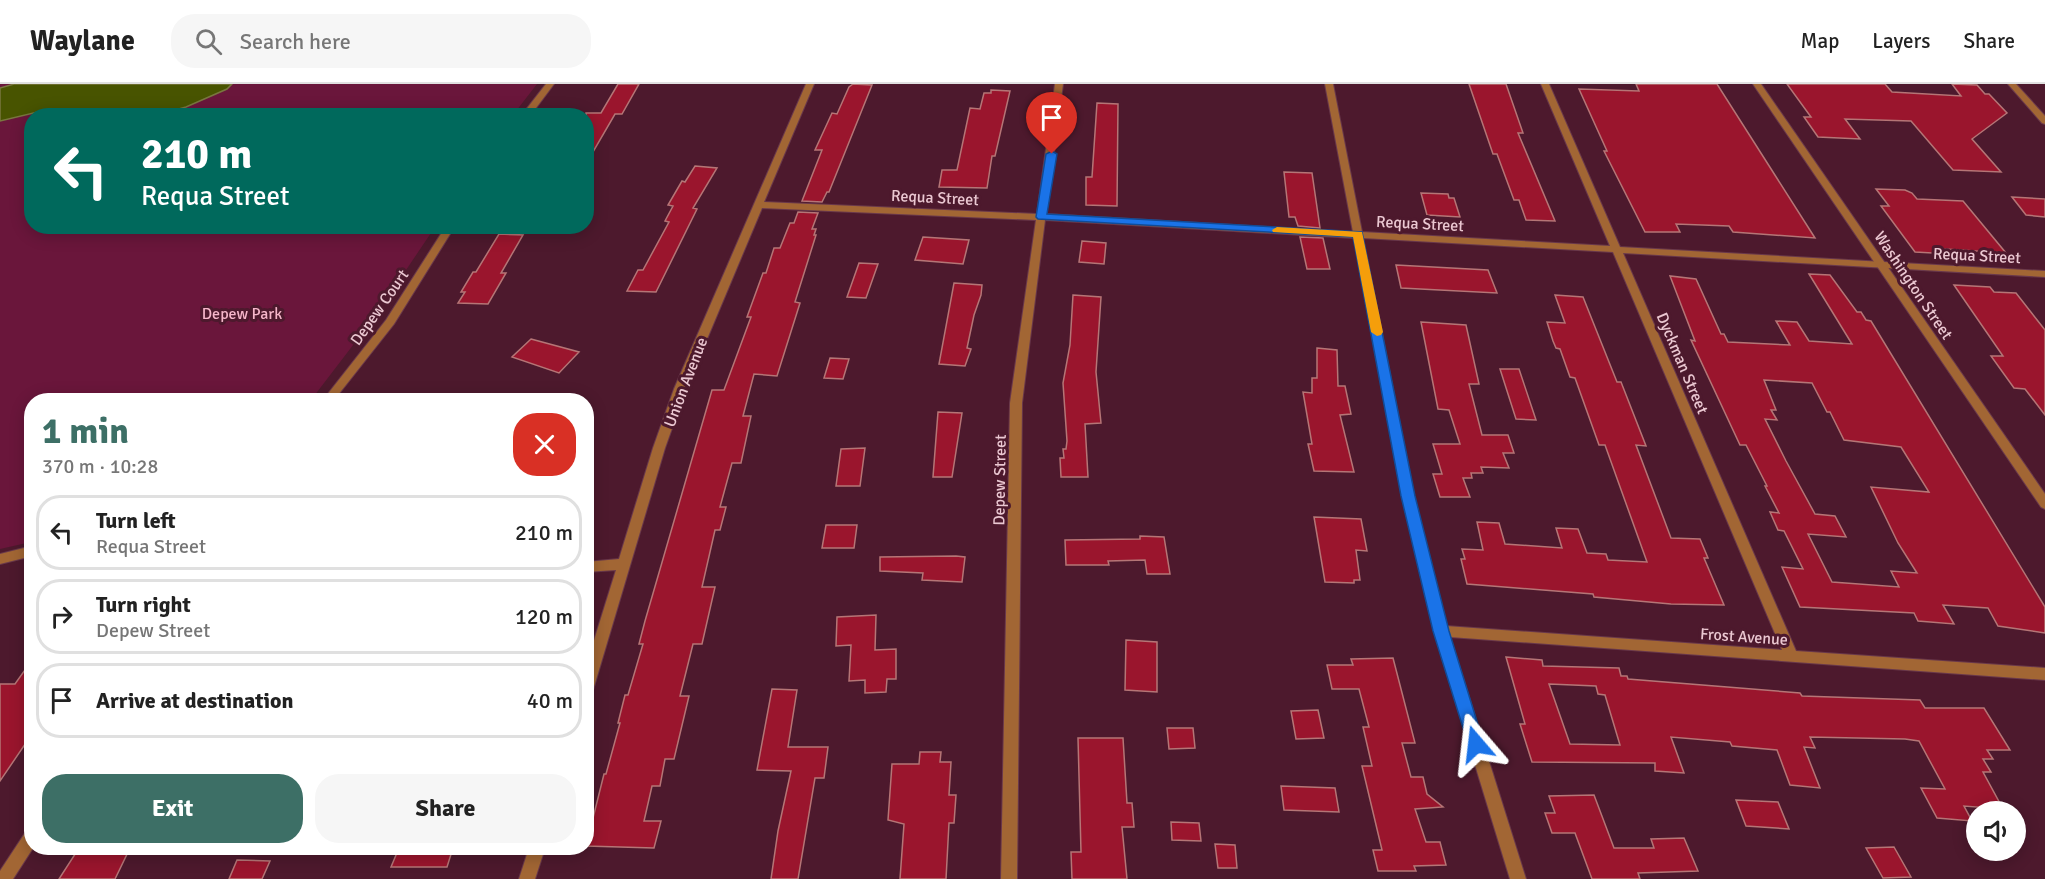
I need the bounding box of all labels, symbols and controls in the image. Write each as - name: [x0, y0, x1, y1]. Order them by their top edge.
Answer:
- search box: [171, 14, 591, 68]
- text: Waylane: [30, 24, 135, 58]
- icon: search: [192, 25, 225, 58]
- text: Search here: [240, 28, 351, 55]
- text: Map: [1801, 28, 1839, 54]
- text: Layers: [1872, 28, 1930, 54]
- text: Share: [1963, 28, 2015, 54]
- pin: [1026, 92, 1077, 154]
- icon: arrive: [1035, 101, 1068, 134]
- text: 210 m: [141, 129, 252, 180]
- icon: left: [42, 132, 120, 210]
- text: Requa Street: [141, 180, 289, 213]
- street label: Requa Street: [891, 186, 980, 210]
- street label: Requa Street: [1376, 212, 1465, 236]
- street label: Washington Street: [1870, 228, 1957, 344]
- street label: Requa Street: [1933, 244, 2022, 268]
- street label: Depew Court: [346, 265, 414, 349]
- park label: Depew Park: [202, 304, 282, 324]
- street label: Dyckman Street: [1652, 310, 1713, 417]
- street label: Union Avenue: [660, 335, 712, 430]
- text: 1 min: [42, 409, 129, 454]
- button: close: [513, 413, 576, 476]
- street label: Depew Street: [989, 434, 1011, 526]
- text: 370 m · 10:28: [42, 454, 158, 479]
- text: Turn left: [96, 507, 176, 534]
- icon: left: [45, 516, 78, 549]
- text: 210 m: [515, 519, 573, 546]
- text: Requa Street: [96, 534, 206, 559]
- text: Turn right: [96, 591, 191, 618]
- icon: right: [45, 600, 78, 633]
- text: 120 m: [515, 603, 573, 630]
- text: Depew Street: [96, 618, 210, 643]
- street label: Frost Avenue: [1699, 624, 1789, 650]
- icon: arrive: [45, 684, 78, 717]
- text: Arrive at destination: [96, 687, 293, 714]
- text: 40 m: [527, 687, 573, 714]
- position arrow: [1444, 712, 1508, 776]
- button: Exit: [42, 774, 303, 843]
- button: Share: [315, 774, 576, 843]
- map controls: [1966, 801, 2026, 861]
- button: sound: [1966, 801, 2026, 861]

